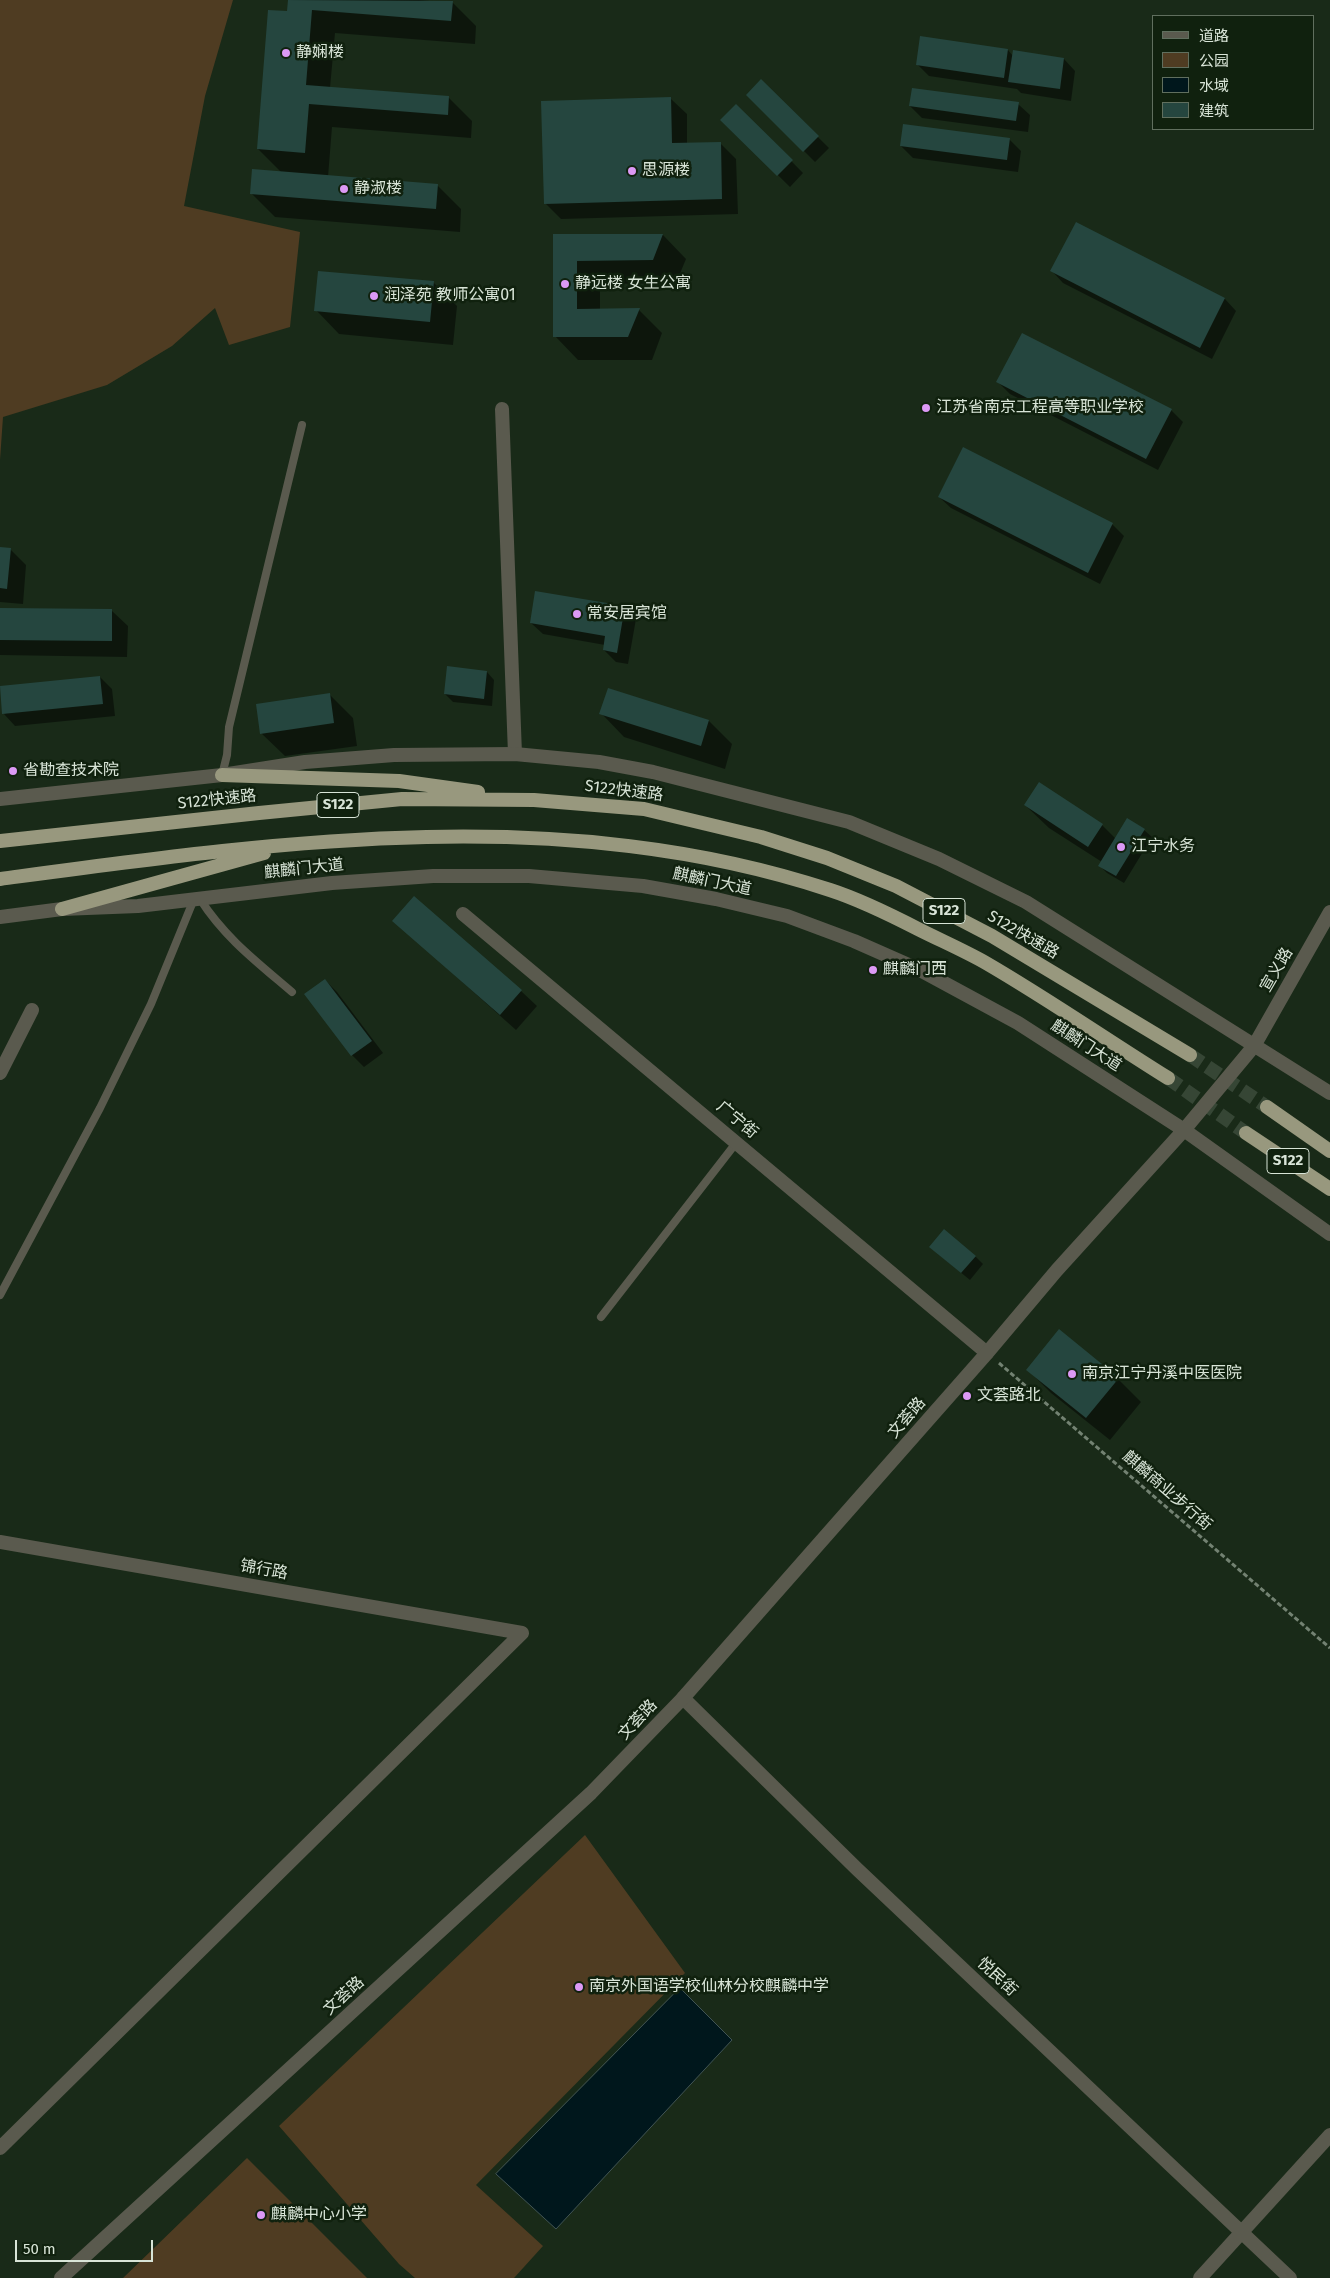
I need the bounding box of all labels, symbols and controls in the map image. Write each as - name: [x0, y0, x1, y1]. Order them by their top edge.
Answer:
- legend: [1152, 15, 1315, 130]
- text: 道路: [1199, 27, 1229, 45]
- place label: 静娴楼: [296, 43, 344, 63]
- marker: 静娴楼: [280, 47, 292, 59]
- text: 公园: [1199, 52, 1229, 70]
- text: 水域: [1199, 77, 1229, 95]
- text: 建筑: [1199, 102, 1229, 120]
- place label: 思源楼: [642, 161, 690, 181]
- marker: 思源楼: [626, 165, 638, 177]
- place label: 静淑楼: [354, 179, 402, 199]
- marker: 静淑楼: [338, 183, 350, 195]
- place label: 静远楼 女生公寓: [575, 274, 691, 294]
- marker: 静远楼 女生公寓: [559, 278, 571, 290]
- place label: 润泽苑 教师公寓01: [384, 286, 516, 306]
- marker: 润泽苑 教师公寓01: [368, 290, 380, 302]
- place label: 江苏省南京工程高等职业学校: [936, 398, 1144, 418]
- marker: 江苏省南京工程高等职业学校: [920, 402, 932, 414]
- place label: 常安居宾馆: [587, 604, 667, 624]
- marker: 常安居宾馆: [571, 608, 583, 620]
- place label: 省勘查技术院: [23, 761, 119, 781]
- marker: 省勘查技术院: [7, 765, 19, 777]
- street label: S122快速路: [584, 777, 664, 805]
- street label: S122快速路: [177, 786, 257, 814]
- road number: S122: [317, 792, 359, 818]
- place label: 江宁水务: [1131, 837, 1195, 857]
- marker: 江宁水务: [1115, 841, 1127, 853]
- street label: 麒麟门大道: [263, 855, 345, 883]
- street label: 麒麟门大道: [671, 864, 753, 900]
- road number: S122: [923, 898, 965, 924]
- street label: S122快速路: [984, 907, 1062, 963]
- street label: 宣义路: [1257, 944, 1297, 996]
- place label: 麒麟门西: [883, 960, 947, 980]
- marker: 麒麟门西: [867, 964, 879, 976]
- street label: 麒麟门大道: [1047, 1016, 1125, 1076]
- street label: 广宁街: [712, 1097, 762, 1143]
- road number: S122: [1267, 1148, 1309, 1174]
- place label: 南京江宁丹溪中医医院: [1082, 1364, 1242, 1384]
- marker: 南京江宁丹溪中医医院: [1066, 1368, 1078, 1380]
- place label: 文荟路北: [977, 1386, 1041, 1406]
- marker: 文荟路北: [961, 1390, 973, 1402]
- street label: 文荟路: [884, 1394, 930, 1442]
- street label: 麒麟商业步行街: [1118, 1447, 1216, 1535]
- street label: 锦行路: [239, 1556, 289, 1584]
- street label: 文荟路: [615, 1696, 661, 1744]
- street label: 悦民街: [973, 1954, 1021, 2000]
- street label: 文荟路: [320, 1973, 368, 2019]
- place label: 南京外国语学校仙林分校麒麟中学: [589, 1977, 829, 1997]
- marker: 南京外国语学校仙林分校麒麟中学: [573, 1981, 585, 1993]
- place label: 麒麟中心小学: [271, 2205, 367, 2225]
- marker: 麒麟中心小学: [255, 2209, 267, 2221]
- scale bar: [18, 2230, 155, 2262]
- text: 50 m: [23, 2240, 56, 2258]

